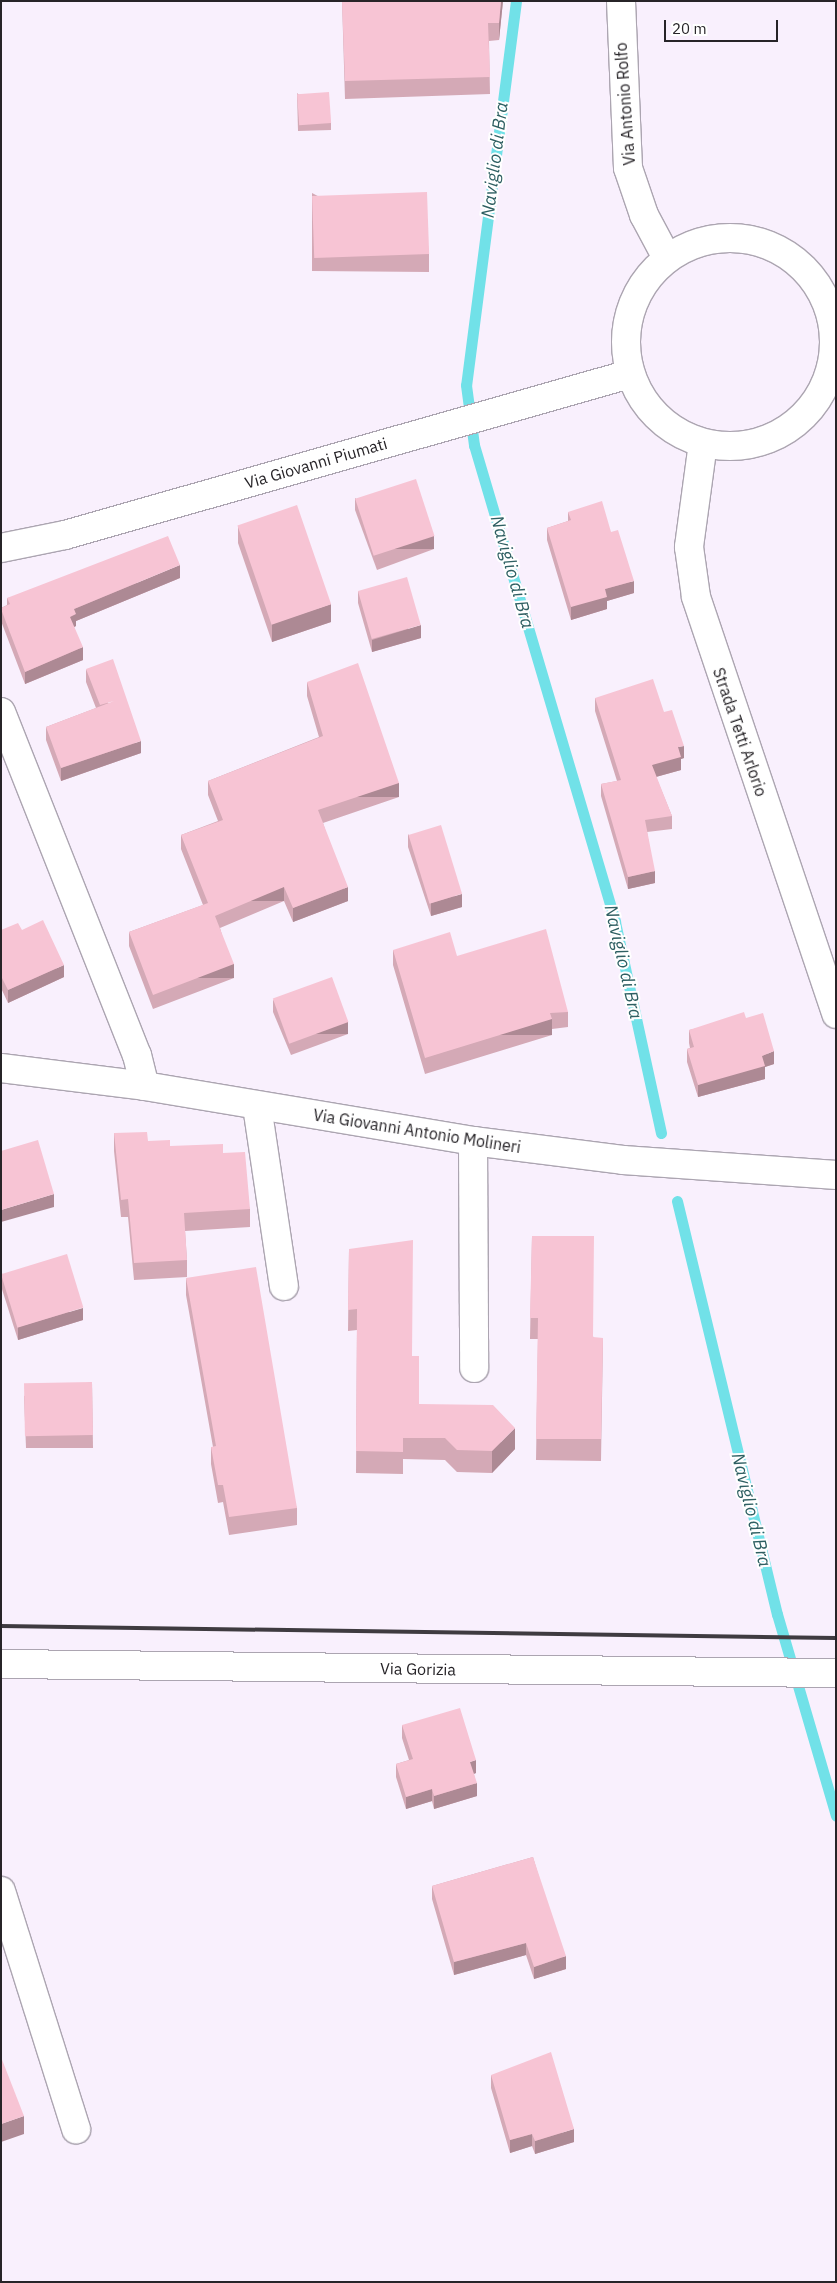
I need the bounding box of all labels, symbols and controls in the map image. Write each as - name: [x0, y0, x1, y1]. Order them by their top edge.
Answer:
- scale bar: [667, 10, 781, 42]
- text: 20 m: [672, 19, 707, 38]
- street label: Via Antonio Rolfo: [611, 42, 639, 166]
- water label: Naviglio di Bra: [477, 101, 513, 219]
- street label: Via Giovanni Piumati: [243, 433, 389, 493]
- water label: Naviglio di Bra: [486, 513, 538, 631]
- street label: Strada Tetti Arlorio: [709, 665, 771, 799]
- water label: Naviglio di Bra: [599, 903, 647, 1021]
- street label: Via Giovanni Antonio Molineri: [312, 1105, 522, 1157]
- water label: Naviglio di Bra: [726, 1451, 776, 1569]
- street label: Via Gorizia: [380, 1659, 456, 1679]

